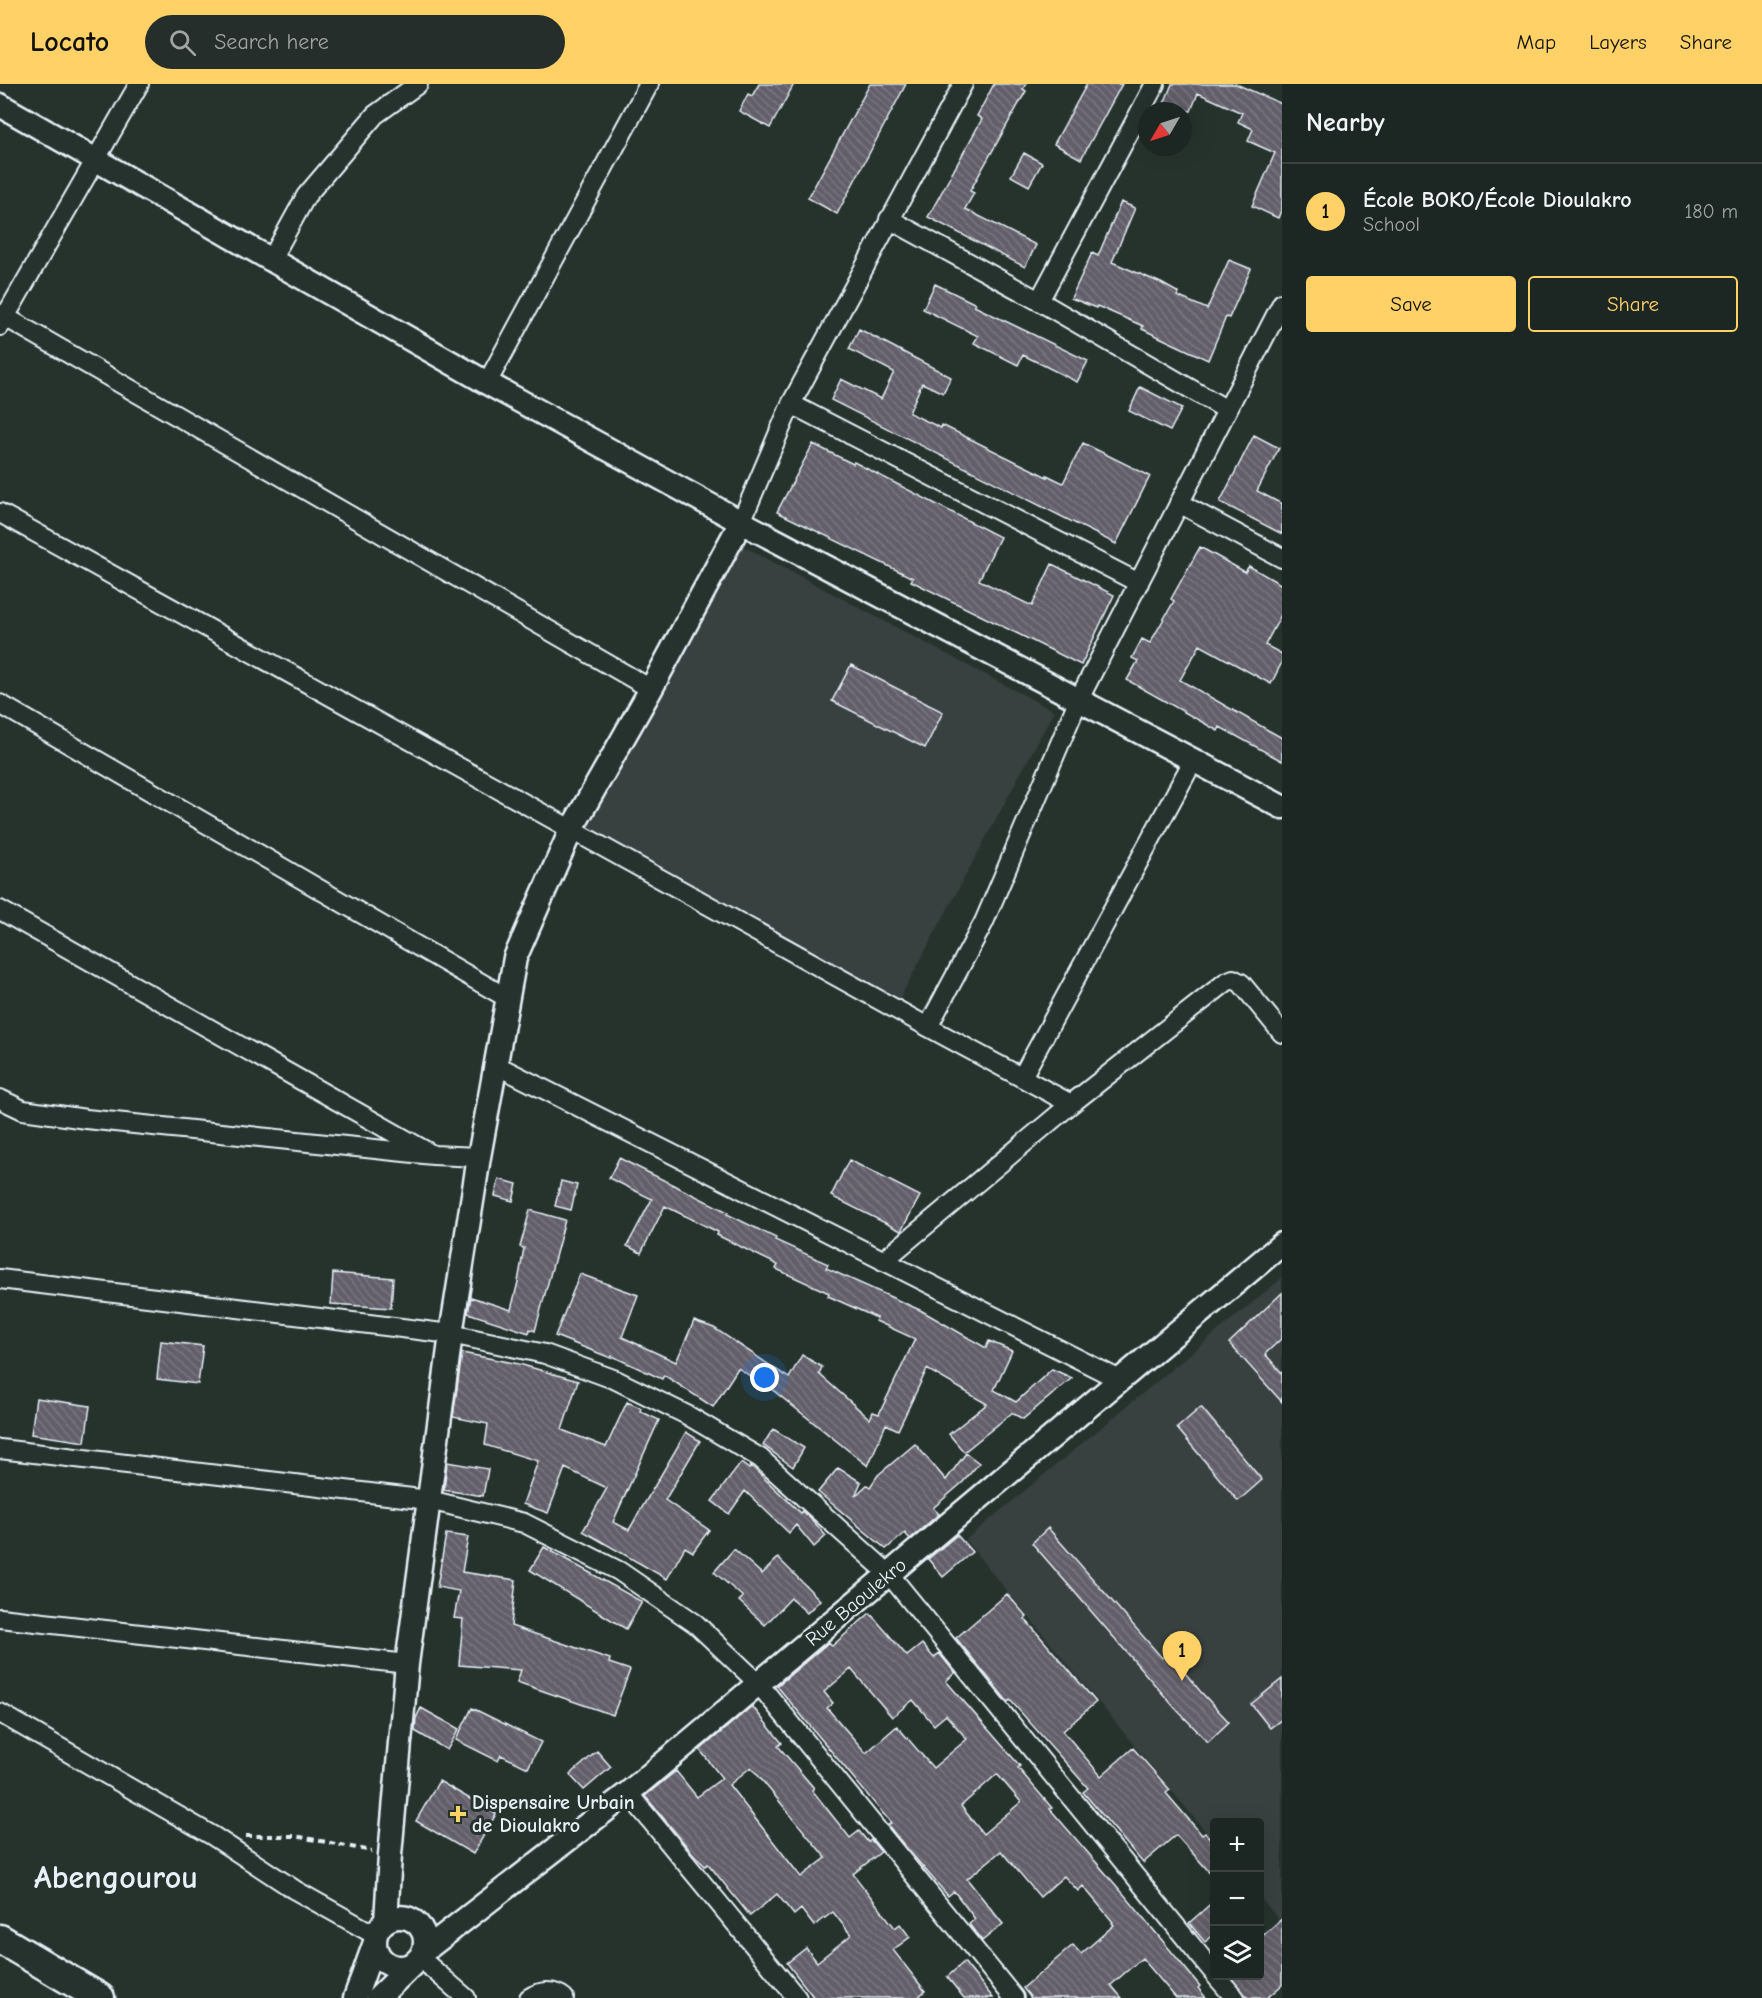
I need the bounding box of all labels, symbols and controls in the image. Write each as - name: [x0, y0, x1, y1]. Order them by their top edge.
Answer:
- search box: [145, 15, 565, 69]
- text: Locato: [30, 26, 109, 58]
- icon: search: [166, 26, 199, 59]
- text: Search here: [214, 29, 329, 55]
- text: Map: [1517, 30, 1556, 54]
- text: Layers: [1589, 30, 1647, 54]
- text: Share: [1680, 30, 1732, 54]
- north arrow: [1138, 102, 1192, 156]
- text: Nearby: [1306, 108, 1385, 138]
- text: École BOKO/École Dioulakro: [1363, 187, 1632, 213]
- text: 1: [1322, 200, 1329, 223]
- text: 180 m: [1684, 200, 1738, 223]
- text: School: [1363, 213, 1420, 236]
- button: Save: [1306, 276, 1516, 332]
- button: Share: [1528, 276, 1738, 332]
- your location: [750, 1363, 779, 1392]
- street label: Rue Baoulekro: [801, 1553, 911, 1651]
- pin: 1: [1162, 1632, 1202, 1681]
- place label: Dispensaire Urbain de Dioulakro: [472, 1791, 635, 1837]
- marker: Dispensaire Urbain de Dioulakro: [449, 1805, 467, 1823]
- map controls: [1210, 1818, 1264, 1980]
- button: +: [1210, 1818, 1264, 1872]
- district label: Abengourou: [34, 1859, 198, 1896]
- button: −: [1210, 1872, 1264, 1926]
- button: layers: [1210, 1926, 1264, 1980]

